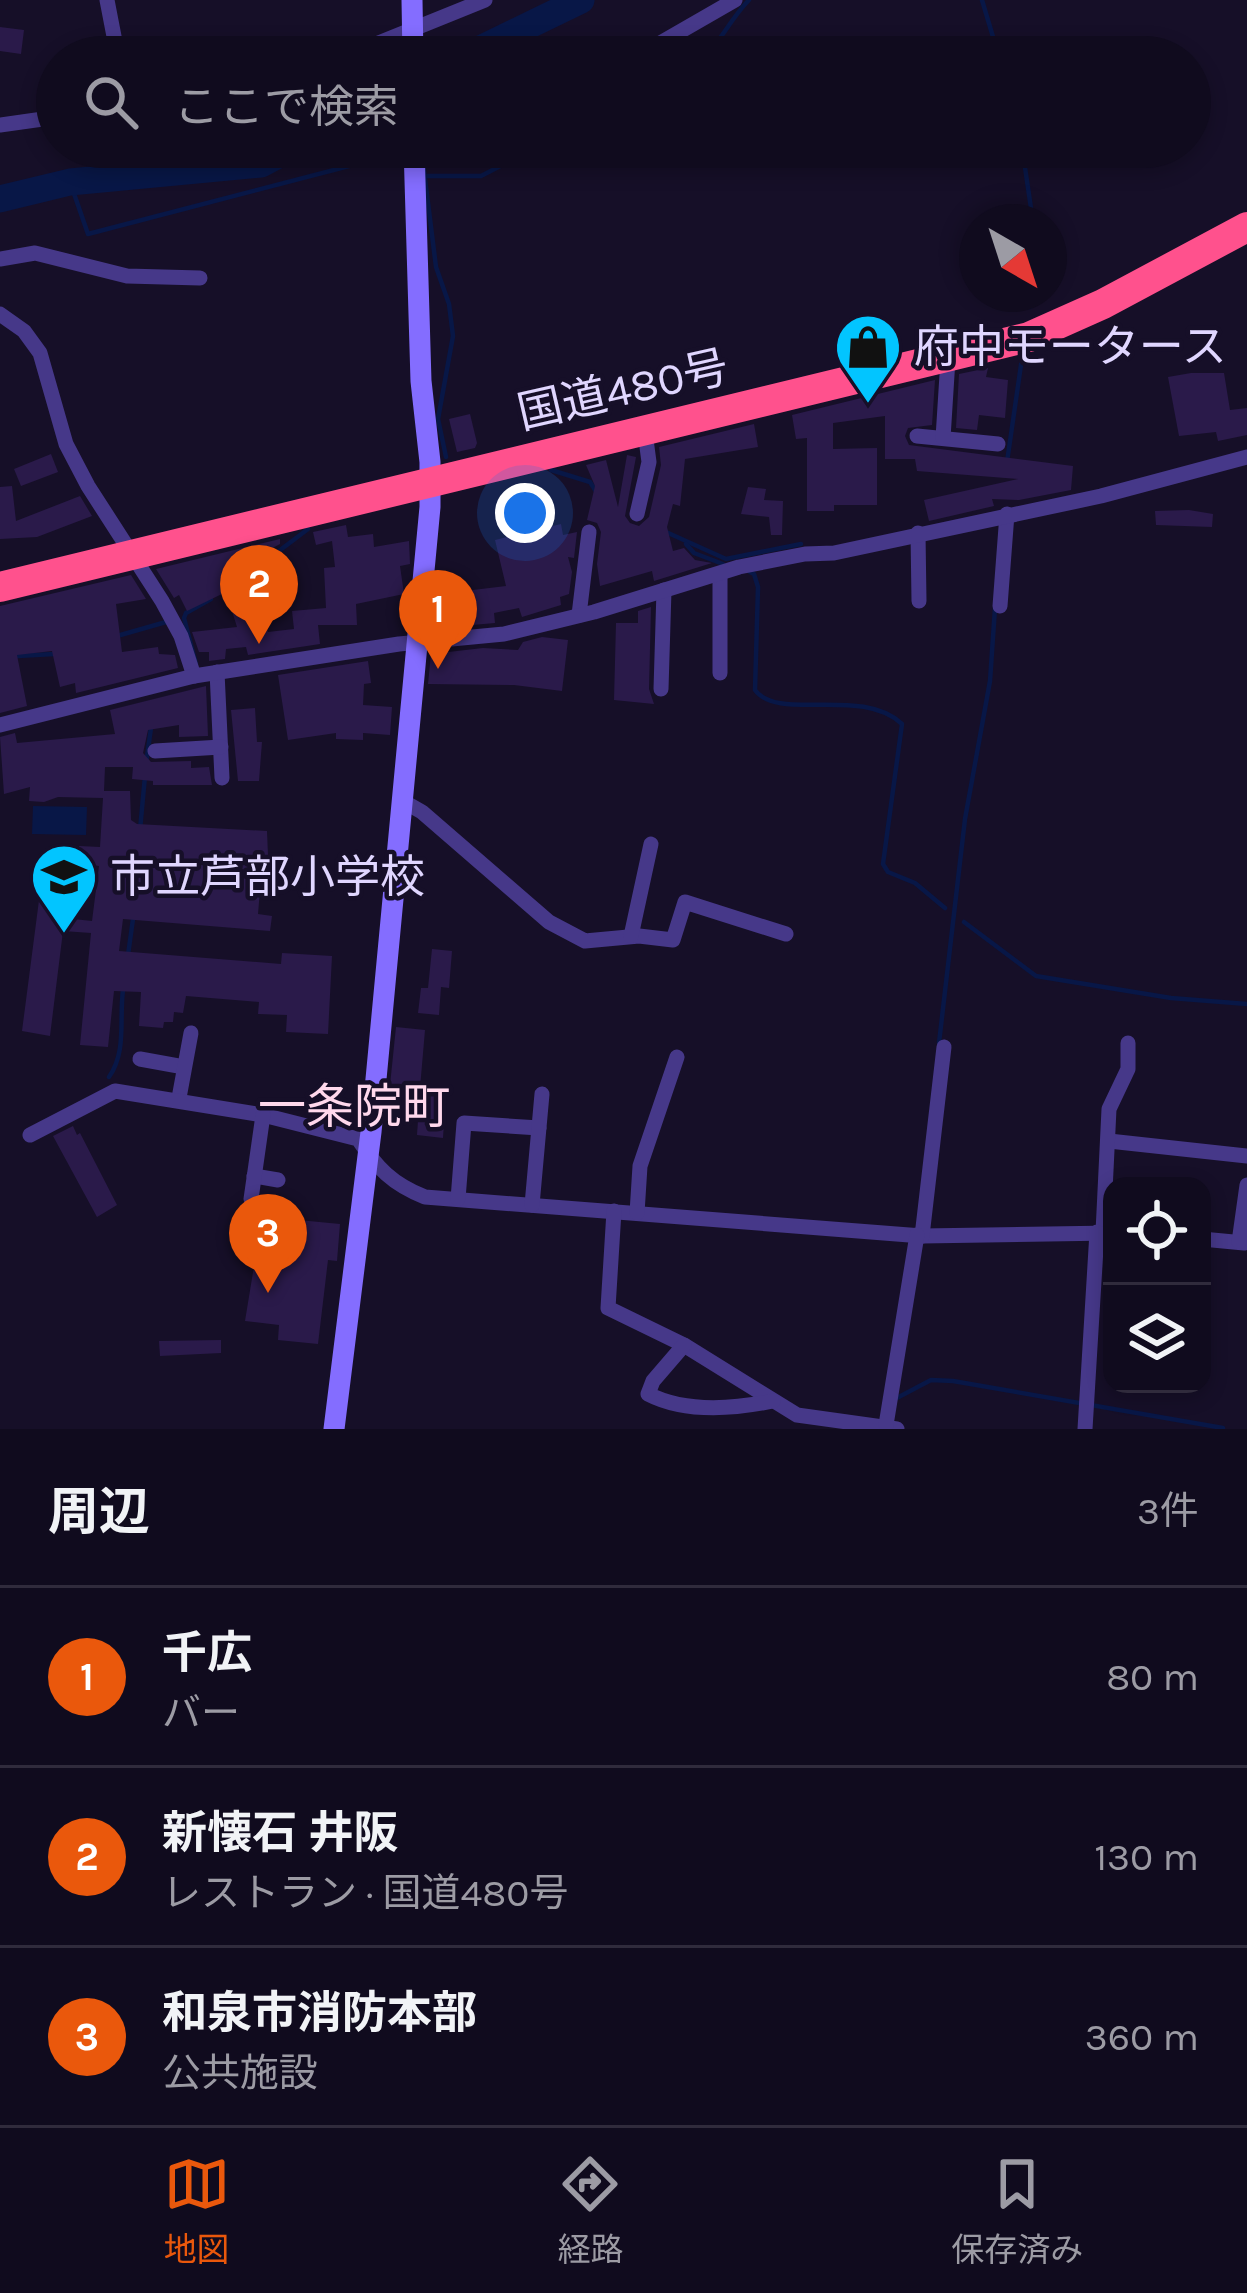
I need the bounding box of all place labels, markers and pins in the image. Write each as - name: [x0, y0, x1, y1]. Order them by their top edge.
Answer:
- shop icon: 府中モータース: [833, 312, 903, 406]
- place label: 府中モータース: [914, 321, 1227, 373]
- pin: 2: [220, 545, 298, 644]
- pin: 1: [399, 570, 477, 669]
- school or university icon: 市立芦部小学校: [29, 842, 99, 936]
- place label: 市立芦部小学校: [110, 851, 425, 903]
- pin: 3: [229, 1194, 307, 1293]

